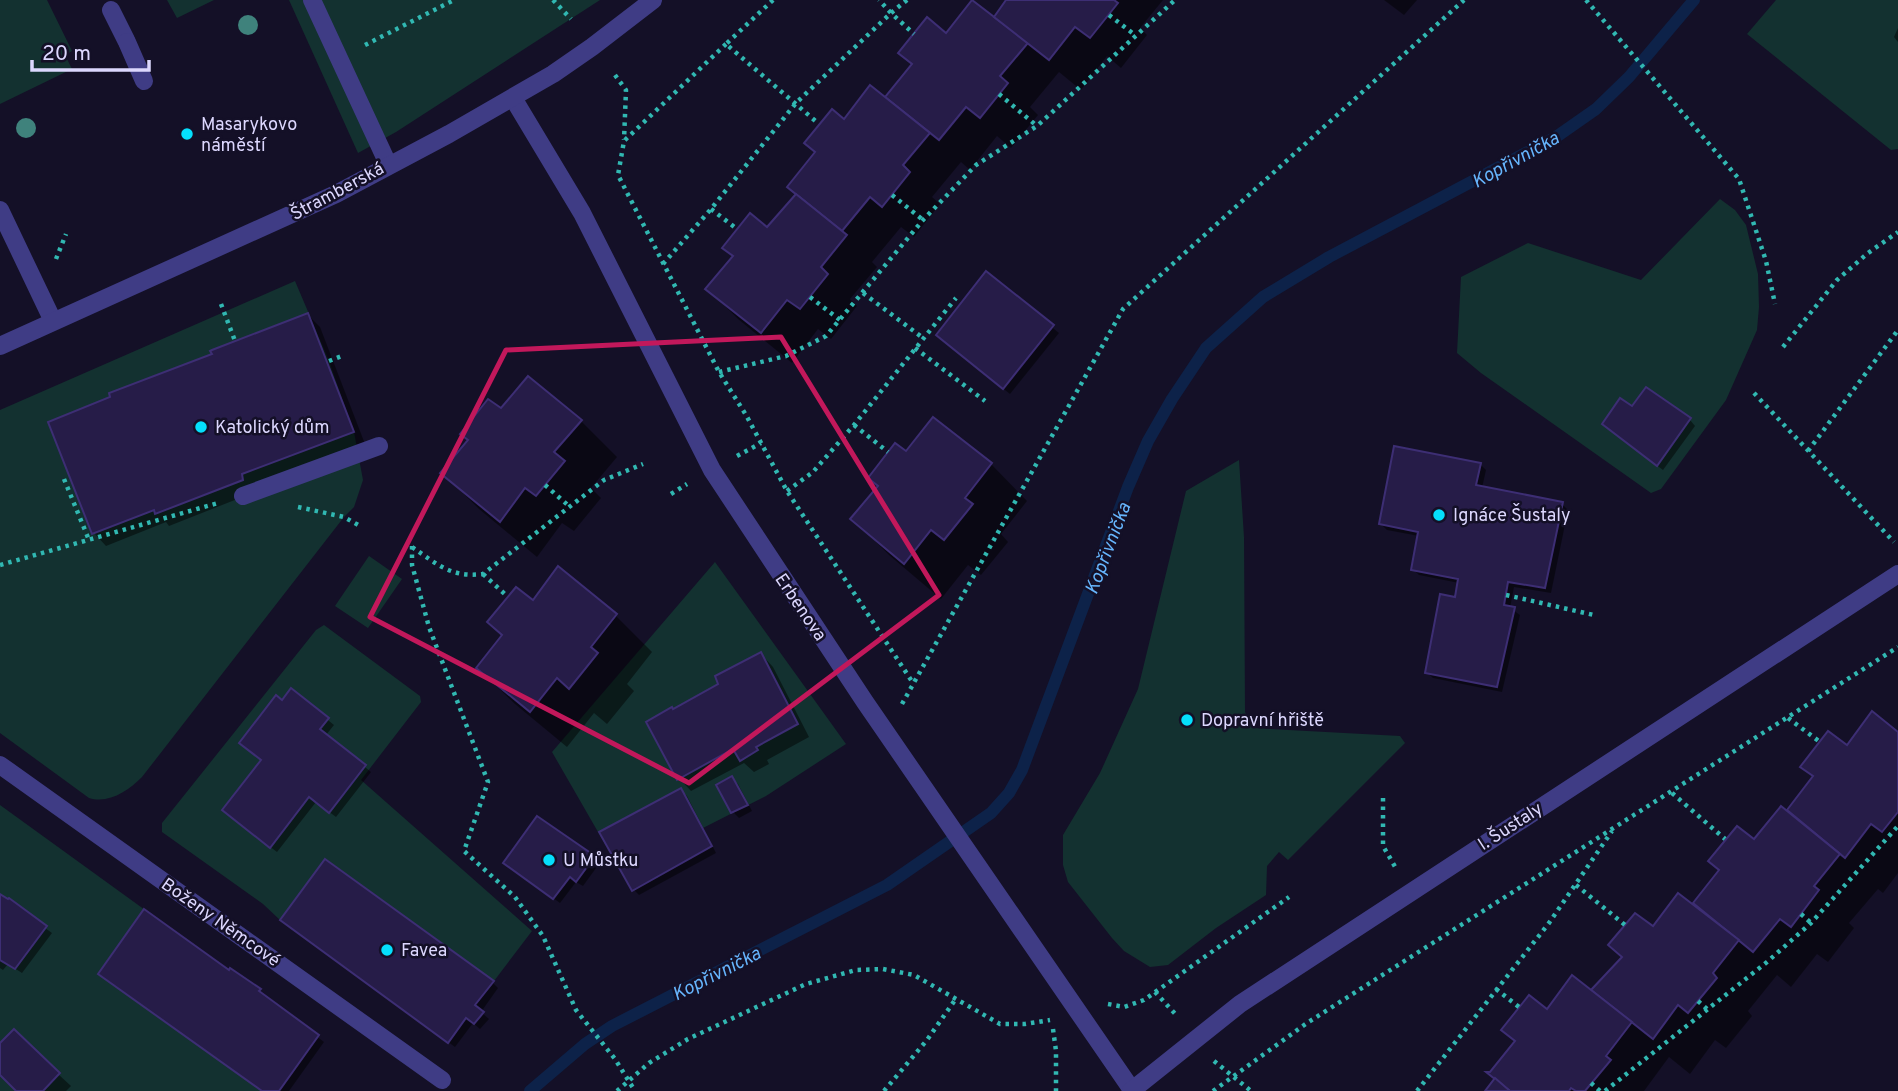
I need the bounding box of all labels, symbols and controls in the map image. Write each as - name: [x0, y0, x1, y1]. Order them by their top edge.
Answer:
- scale bar: [32, 28, 149, 72]
- text: 20 m: [42, 41, 91, 68]
- place label: Masarykovo náměstí: [201, 114, 297, 158]
- marker: Masarykovo náměstí: [179, 126, 195, 142]
- water label: Kopřivnička: [1468, 127, 1564, 195]
- street label: Štramberská: [286, 156, 389, 227]
- place label: Katolický dům: [215, 417, 330, 440]
- marker: Katolický dům: [193, 419, 209, 435]
- water label: Kopřivnička: [1080, 499, 1137, 598]
- place label: Ignáce Šustaly: [1453, 503, 1571, 528]
- marker: Ignáce Šustaly: [1431, 507, 1447, 523]
- street label: Erbenova: [769, 570, 831, 646]
- place label: Dopravní hřiště: [1201, 710, 1324, 733]
- marker: Dopravní hřiště: [1179, 712, 1195, 728]
- street label: I. Šustaly: [1473, 796, 1548, 857]
- place label: U Můstku: [563, 850, 638, 873]
- marker: U Můstku: [541, 852, 557, 868]
- street label: Boženy Němcové: [156, 874, 284, 973]
- place label: Favea: [401, 940, 447, 963]
- marker: Favea: [379, 942, 395, 958]
- water label: Kopřivnička: [669, 942, 765, 1007]

